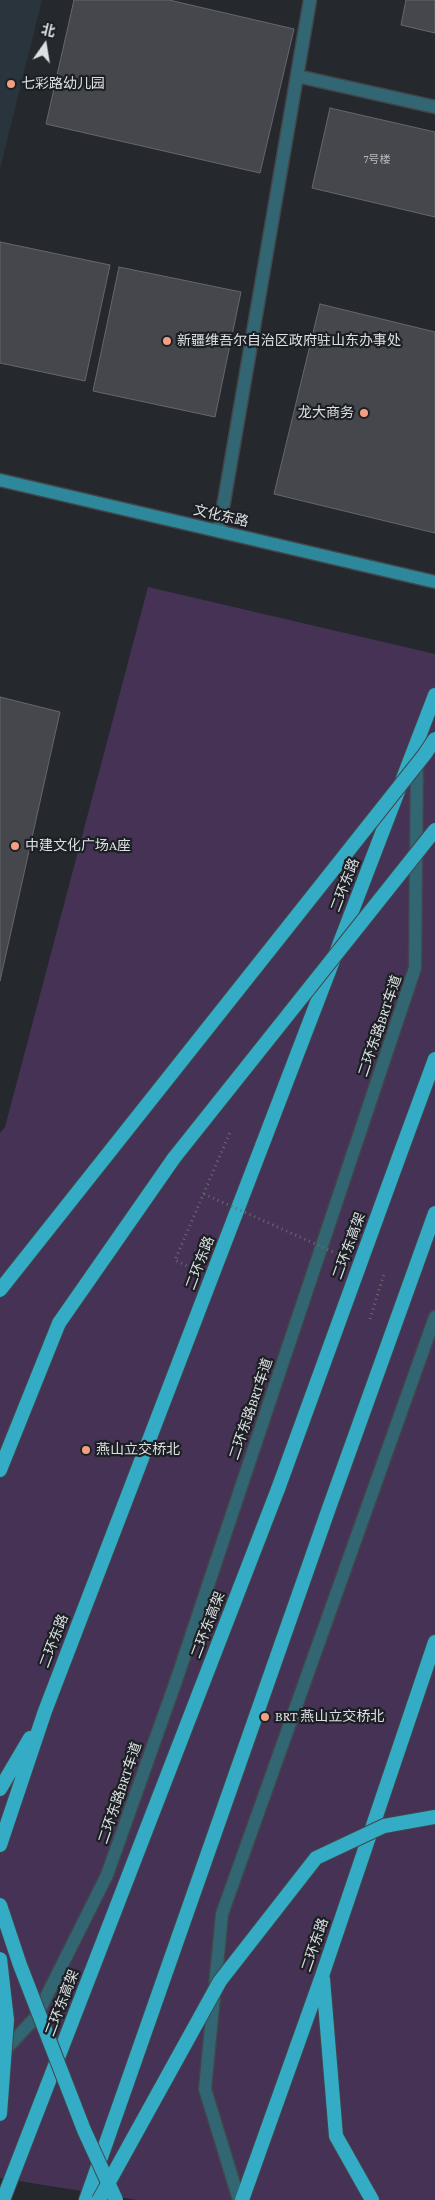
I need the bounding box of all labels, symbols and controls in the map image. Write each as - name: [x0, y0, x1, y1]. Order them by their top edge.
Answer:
- north arrow: [20, 20, 70, 70]
- text: 北: [40, 21, 57, 40]
- place label: 七彩路幼儿园: [21, 76, 105, 92]
- marker: 七彩路幼儿园: [5, 78, 17, 90]
- house number: 7号楼: [363, 153, 391, 167]
- place label: 新疆维吾尔自治区政府驻山东办事处: [177, 333, 401, 349]
- marker: 新疆维吾尔自治区政府驻山东办事处: [161, 335, 173, 347]
- place label: 龙大商务: [298, 405, 354, 421]
- marker: 龙大商务: [358, 407, 370, 419]
- street label: 文化东路: [192, 502, 250, 530]
- place label: 中建文化广场A座: [25, 838, 131, 854]
- marker: 中建文化广场A座: [9, 840, 21, 852]
- street label: 二环东路: [327, 856, 363, 914]
- street label: 二环东路BRT车道: [355, 973, 405, 1079]
- street label: 二环东高架: [329, 1210, 369, 1282]
- street label: 二环东路: [182, 1234, 218, 1292]
- street label: 二环东路BRT车道: [226, 1356, 276, 1462]
- place label: 燕山立交桥北: [96, 1442, 180, 1458]
- marker: 燕山立交桥北: [80, 1444, 92, 1456]
- street label: 二环东高架: [188, 1589, 228, 1661]
- street label: 二环东路: [36, 1612, 72, 1670]
- place label: BRT 燕山立交桥北: [275, 1709, 384, 1725]
- marker: BRT 燕山立交桥北: [259, 1711, 271, 1723]
- street label: 二环东路BRT车道: [95, 1740, 145, 1846]
- street label: 二环东路: [298, 1916, 332, 1974]
- street label: 二环东高架: [42, 1967, 82, 2039]

